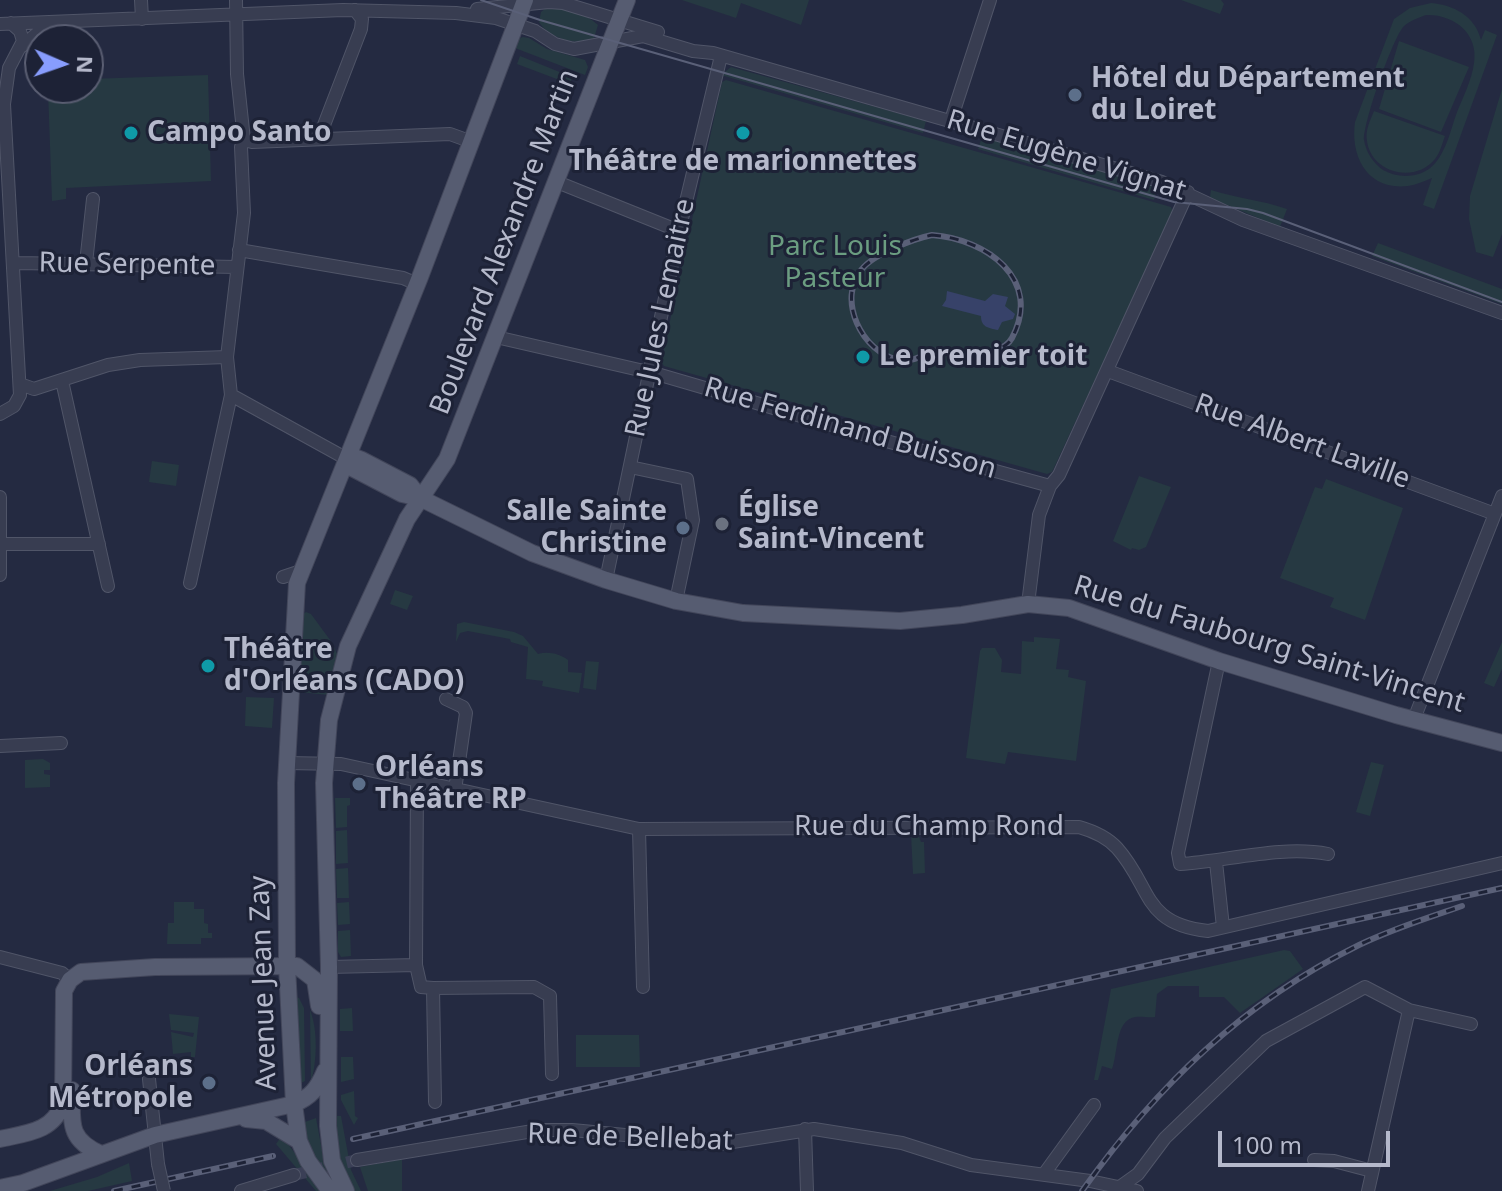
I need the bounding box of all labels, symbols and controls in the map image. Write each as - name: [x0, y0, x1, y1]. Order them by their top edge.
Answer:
- north arrow: [24, 24, 104, 104]
- text: N: [71, 55, 101, 74]
- place label: Hôtel du Département du Loiret: [1091, 62, 1405, 128]
- street label: Boulevard Alexandre Martin: [424, 65, 586, 419]
- marker: Hôtel du Département du Loiret: [1066, 86, 1084, 104]
- street label: Rue Eugène Vignat: [942, 104, 1190, 208]
- place label: Campo Santo: [147, 116, 332, 150]
- marker: Campo Santo: [122, 124, 140, 142]
- marker: Théâtre de marionnettes: [734, 124, 752, 142]
- place label: Théâtre de marionnettes: [569, 145, 917, 179]
- street label: Rue Jules Lemaitre: [619, 196, 703, 440]
- park label: Parc Louis Pasteur: [768, 230, 902, 296]
- street label: Rue Serpente: [38, 247, 216, 283]
- place label: Le premier toit: [879, 340, 1087, 374]
- marker: Le premier toit: [854, 348, 872, 366]
- street label: Rue Ferdinand Buisson: [700, 371, 1000, 487]
- street label: Rue Albert Laville: [1190, 387, 1414, 497]
- place label: Église Saint-Vincent: [738, 491, 924, 557]
- place label: Salle Sainte Christine: [506, 495, 667, 561]
- marker: Église Saint-Vincent: [713, 515, 731, 533]
- marker: Salle Sainte Christine: [674, 519, 692, 537]
- street label: Rue du Faubourg Saint-Vincent: [1069, 569, 1469, 721]
- place label: Théâtre d'Orléans (CADO): [224, 633, 464, 699]
- marker: Théâtre d'Orléans (CADO): [199, 657, 217, 675]
- place label: Orléans Théâtre RP: [375, 751, 527, 817]
- marker: Orléans Théâtre RP: [350, 775, 368, 793]
- street label: Rue du Champ Rond: [794, 810, 1064, 844]
- street label: Avenue Jean Zay: [243, 875, 285, 1091]
- place label: Orléans Métropole: [48, 1050, 193, 1116]
- marker: Orléans Métropole: [200, 1074, 218, 1092]
- scale bar: [1222, 1115, 1394, 1165]
- street label: Rue de Bellebat: [527, 1118, 733, 1158]
- text: 100 m: [1232, 1128, 1302, 1161]

